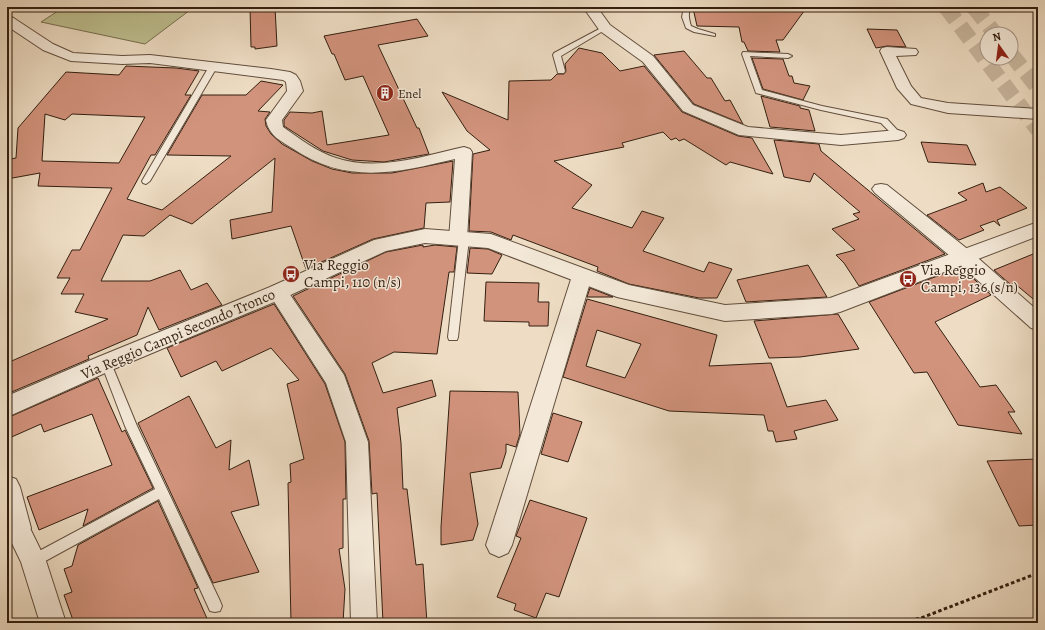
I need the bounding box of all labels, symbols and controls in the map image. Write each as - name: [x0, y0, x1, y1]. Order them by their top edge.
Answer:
- north arrow: [979, 26, 1019, 66]
- text: N: [991, 29, 1002, 45]
- building icon: Enel: [375, 83, 395, 103]
- place label: Enel: [398, 85, 421, 102]
- place label: Via Reggio Campi, 110 (n/s): [303, 255, 401, 292]
- place label: Via Reggio Campi, 136 (s/n): [920, 260, 1018, 297]
- bus stop icon: Via Reggio Campi, 110 (n/s): [281, 264, 301, 284]
- bus stop icon: Via Reggio Campi, 136 (s/n): [898, 269, 918, 289]
- street label: Via Reggio Campi Secondo Tronco: [77, 284, 278, 384]

